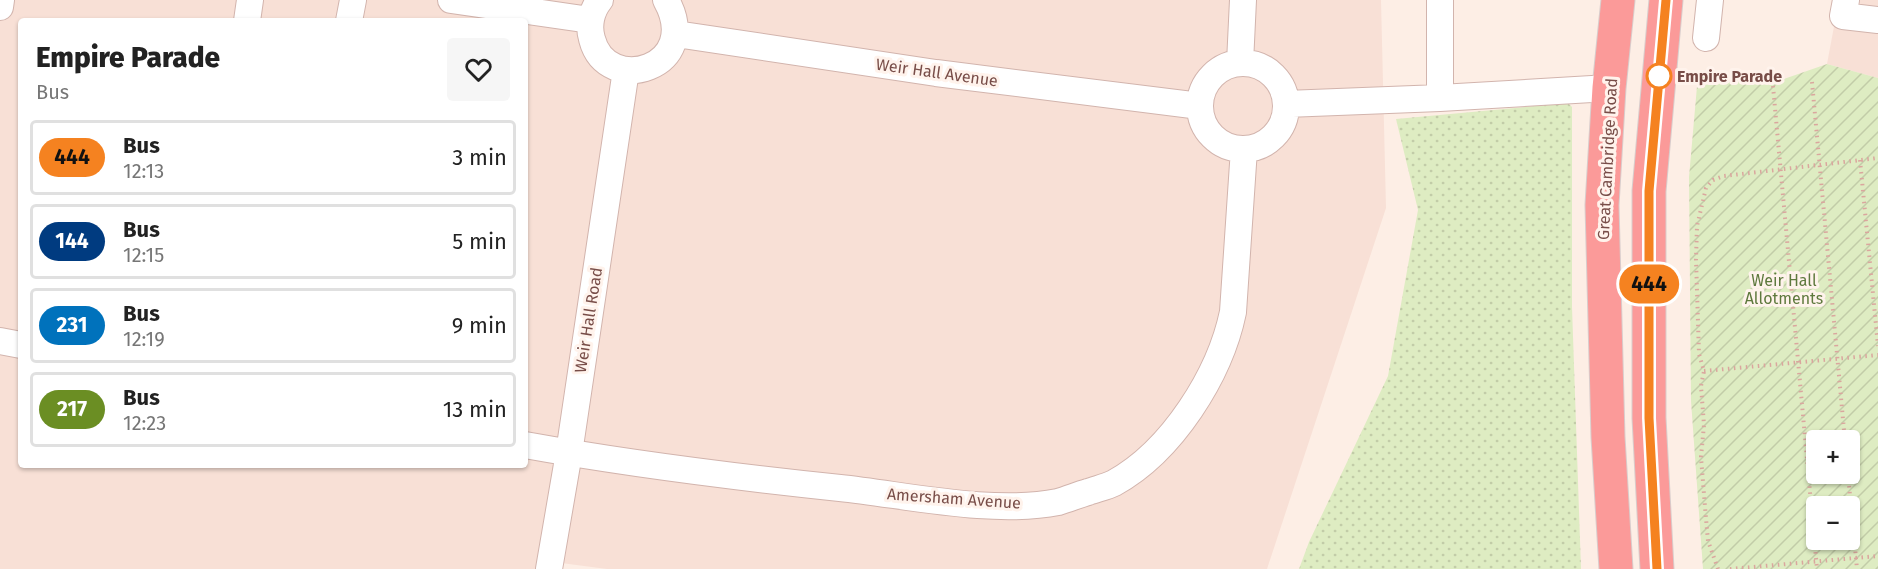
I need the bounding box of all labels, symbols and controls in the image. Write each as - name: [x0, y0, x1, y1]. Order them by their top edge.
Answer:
- button: heart: [447, 38, 510, 101]
- text: Empire Parade: [36, 41, 220, 74]
- street label: Weir Hall Avenue: [875, 55, 999, 90]
- marker: Empire Parade: [1646, 63, 1672, 89]
- place label: Empire Parade: [1677, 67, 1782, 86]
- street label: Great Cambridge Road: [1594, 78, 1621, 240]
- text: Bus: [36, 80, 69, 104]
- text: Bus: [123, 132, 160, 159]
- text: 444: [54, 144, 90, 170]
- text: 3 min: [452, 144, 507, 171]
- text: 12:13: [123, 159, 164, 183]
- text: Bus: [123, 216, 160, 243]
- text: 144: [55, 228, 89, 254]
- text: 5 min: [452, 228, 507, 255]
- text: 12:15: [123, 243, 164, 267]
- line badge: 444: [1614, 264, 1684, 304]
- street label: Weir Hall Road: [571, 266, 606, 374]
- text: 444: [1631, 271, 1667, 297]
- park label: Weir Hall Allotments: [1745, 271, 1823, 308]
- text: Bus: [123, 300, 160, 327]
- text: 231: [57, 312, 87, 338]
- text: 9 min: [452, 312, 507, 339]
- text: 12:19: [123, 327, 165, 351]
- text: Bus: [123, 384, 160, 411]
- text: 217: [57, 396, 87, 422]
- text: 13 min: [443, 396, 507, 423]
- text: 12:23: [123, 411, 166, 435]
- map controls: [1806, 430, 1860, 550]
- button: +: [1806, 430, 1860, 484]
- street label: Amersham Avenue: [886, 484, 1022, 513]
- button: −: [1806, 496, 1860, 550]

